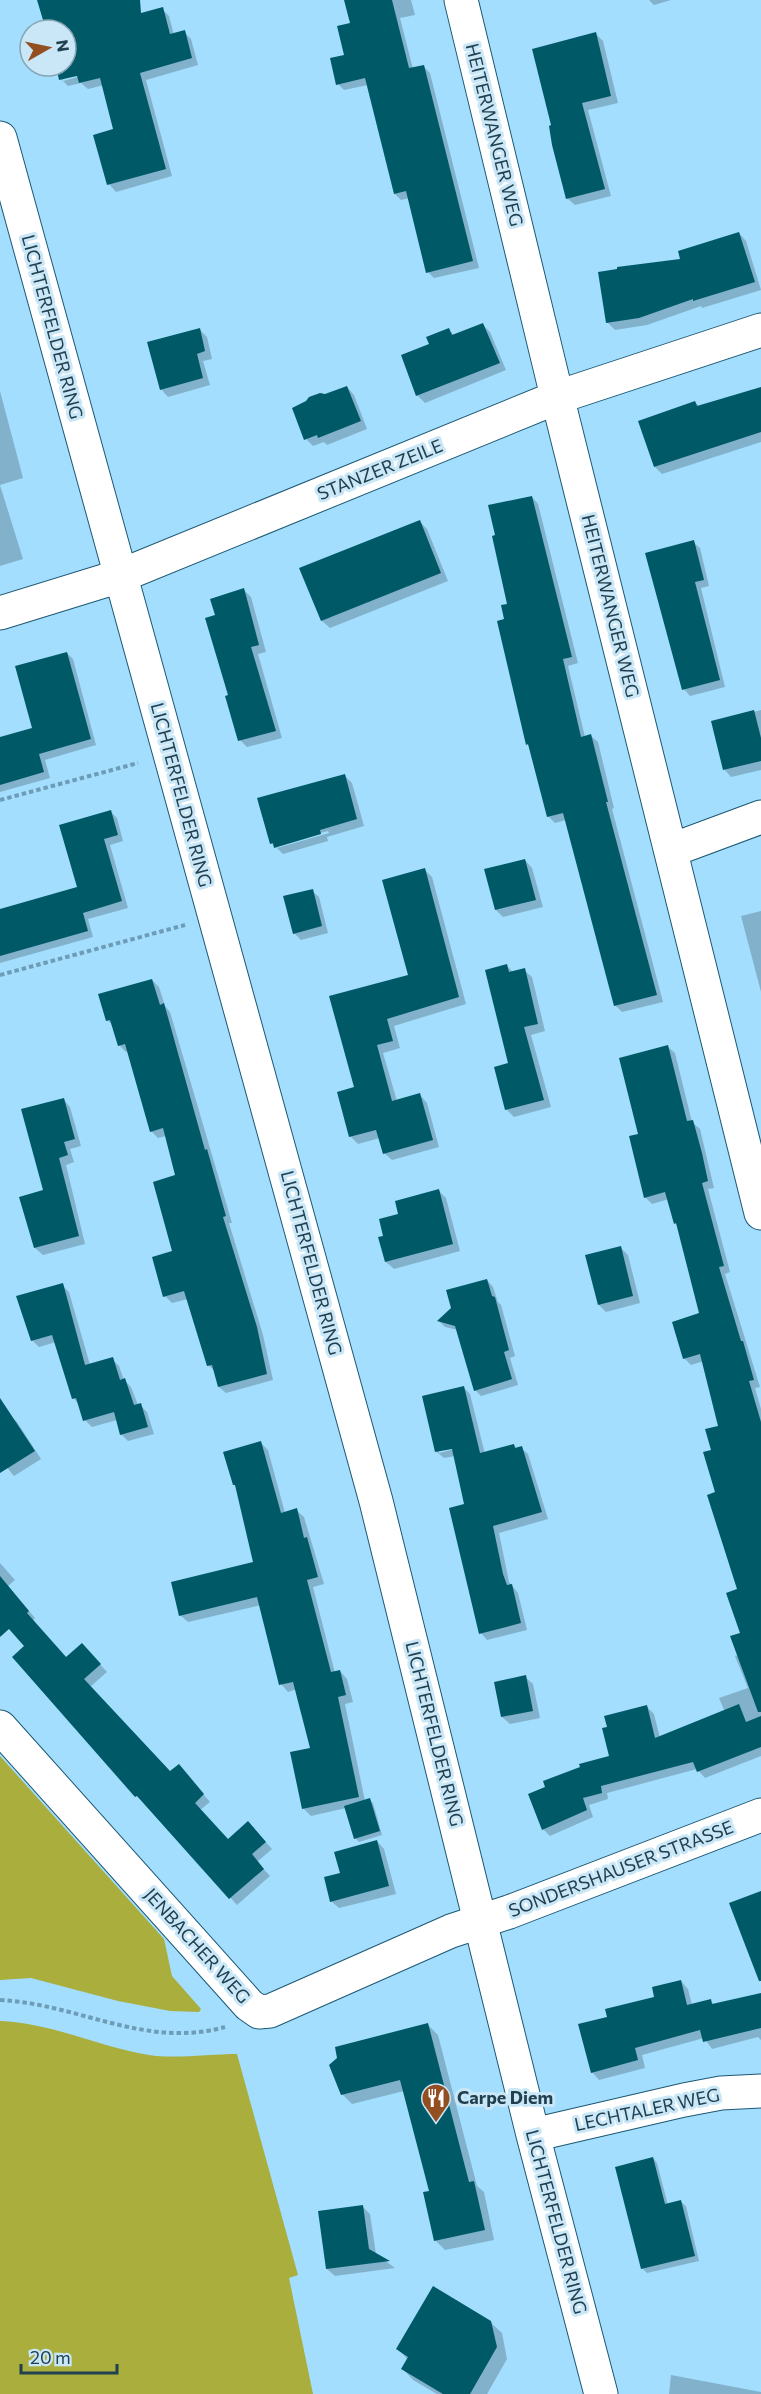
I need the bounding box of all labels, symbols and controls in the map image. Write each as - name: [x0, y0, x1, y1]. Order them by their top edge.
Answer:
- north arrow: [18, 18, 78, 78]
- text: N: [53, 38, 74, 53]
- street label: HEITERWANGER WEG: [462, 41, 528, 229]
- street label: LICHTERFELDER RING: [18, 232, 88, 421]
- street label: STANZER ZEILE: [314, 434, 446, 504]
- street label: HEITERWANGER WEG: [578, 512, 644, 700]
- street label: LICHTERFELDER RING: [147, 700, 217, 889]
- street label: LICHTERFELDER RING: [277, 1168, 347, 1357]
- street label: LICHTERFELDER RING: [401, 1639, 469, 1829]
- street label: SONDERSHAUSER STRASSE: [505, 1815, 736, 1921]
- street label: JENBACHER WEG: [140, 1883, 255, 2007]
- restaurant icon: Carpe Diem: [420, 2082, 452, 2124]
- street label: LECHTALER WEG: [572, 2083, 721, 2135]
- place label: Carpe Diem: [457, 2086, 553, 2108]
- street label: LICHTERFELDER RING: [522, 2127, 592, 2316]
- scale bar: [21, 2337, 117, 2375]
- text: 20 m: [30, 2346, 71, 2368]

